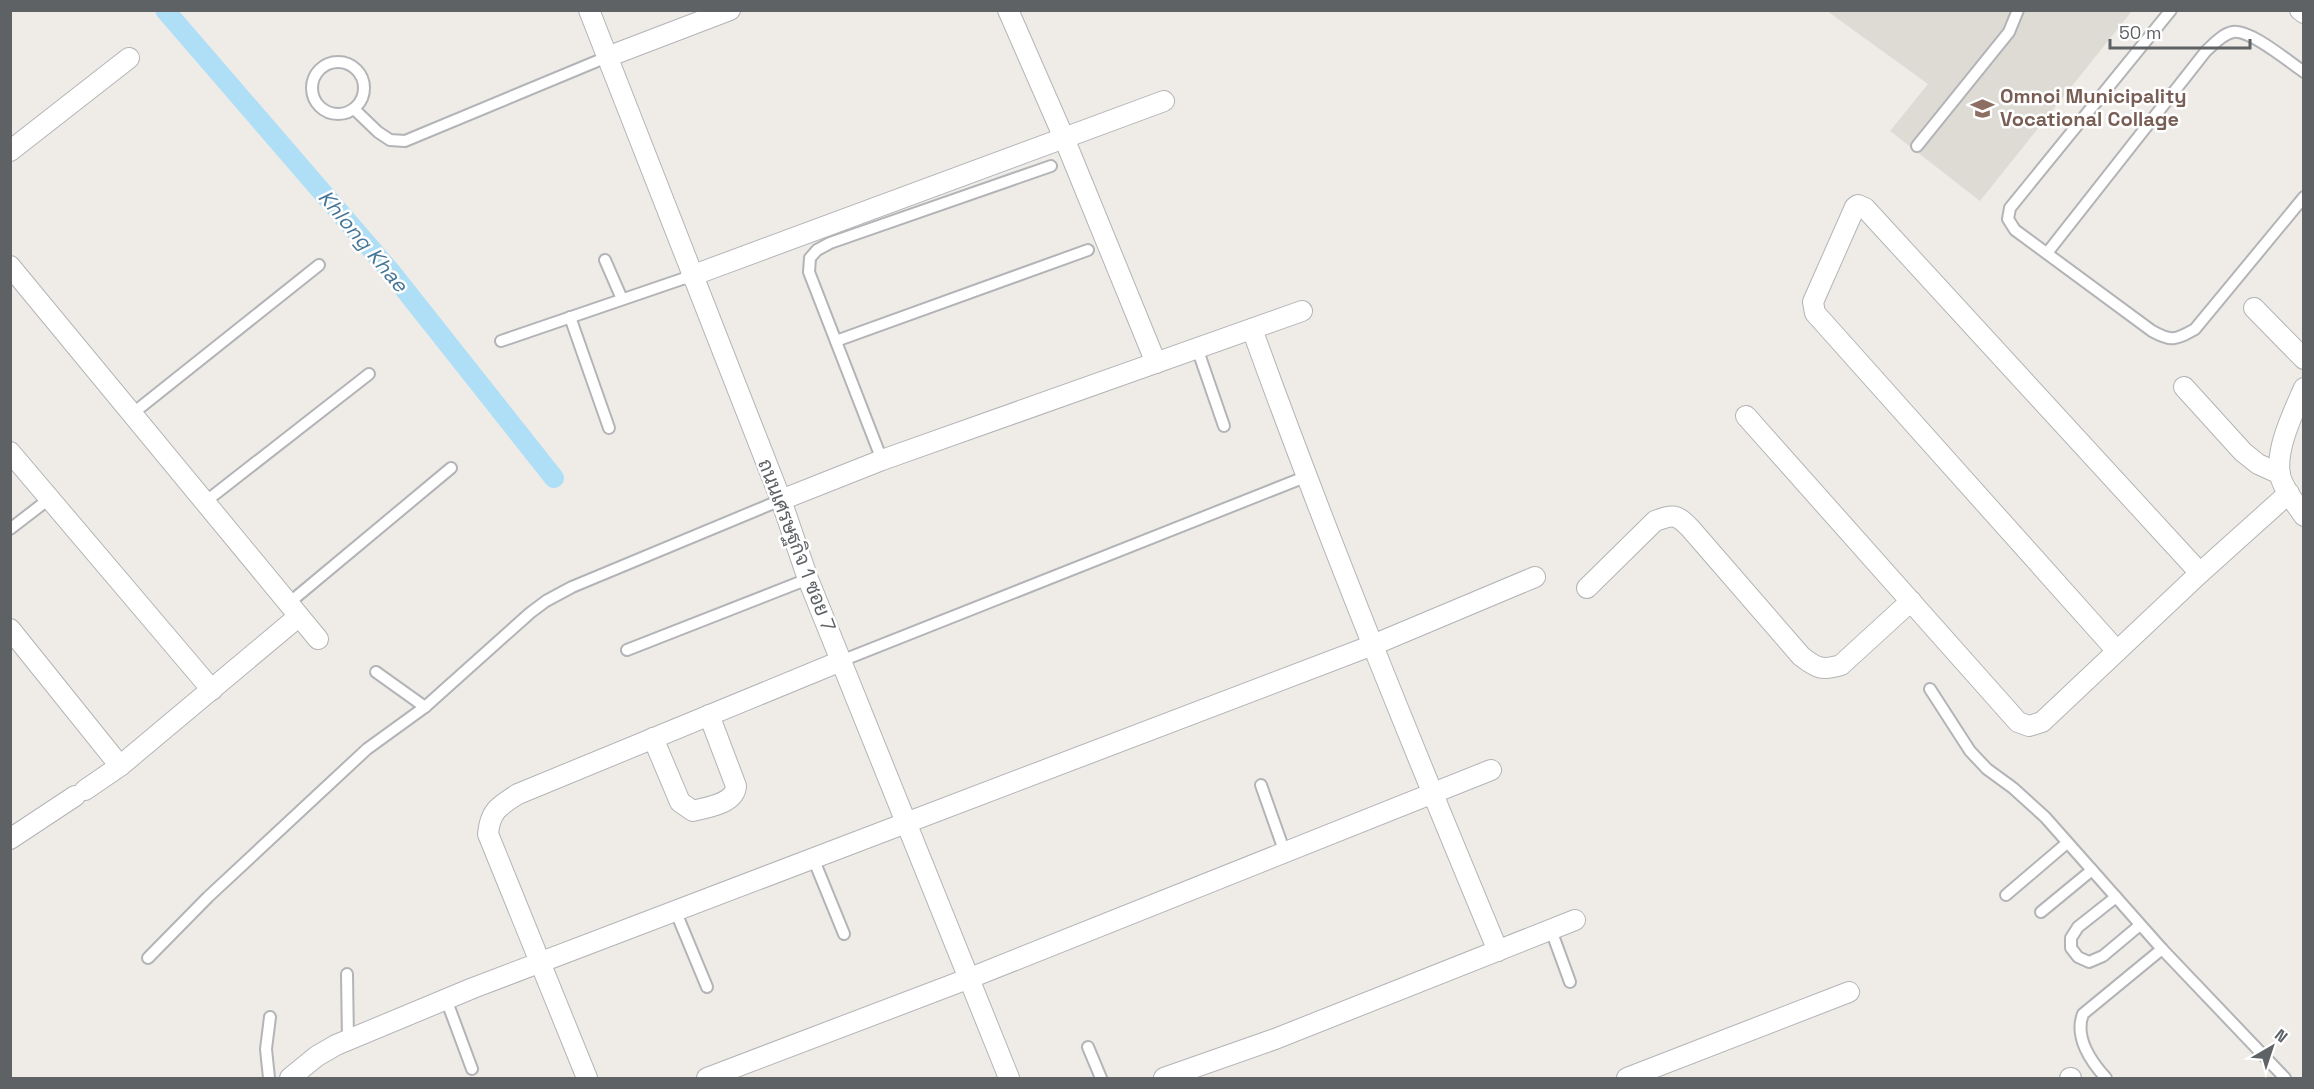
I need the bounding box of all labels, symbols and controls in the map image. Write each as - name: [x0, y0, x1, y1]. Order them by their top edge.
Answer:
- scale bar: [2110, 12, 2250, 50]
- text: 50 m: [2119, 21, 2161, 44]
- place label: Omnoi Municipality Vocational Collage: [2000, 83, 2187, 132]
- school or university icon: Omnoi Municipality Vocational Collage: [1969, 95, 1995, 121]
- water label: Khlong Khae: [313, 184, 415, 299]
- street label: ถนนเศรษฐกิจ 1 ซอย 7: [752, 455, 842, 635]
- north arrow: [2242, 1017, 2302, 1077]
- text: N: [2270, 1024, 2292, 1047]

